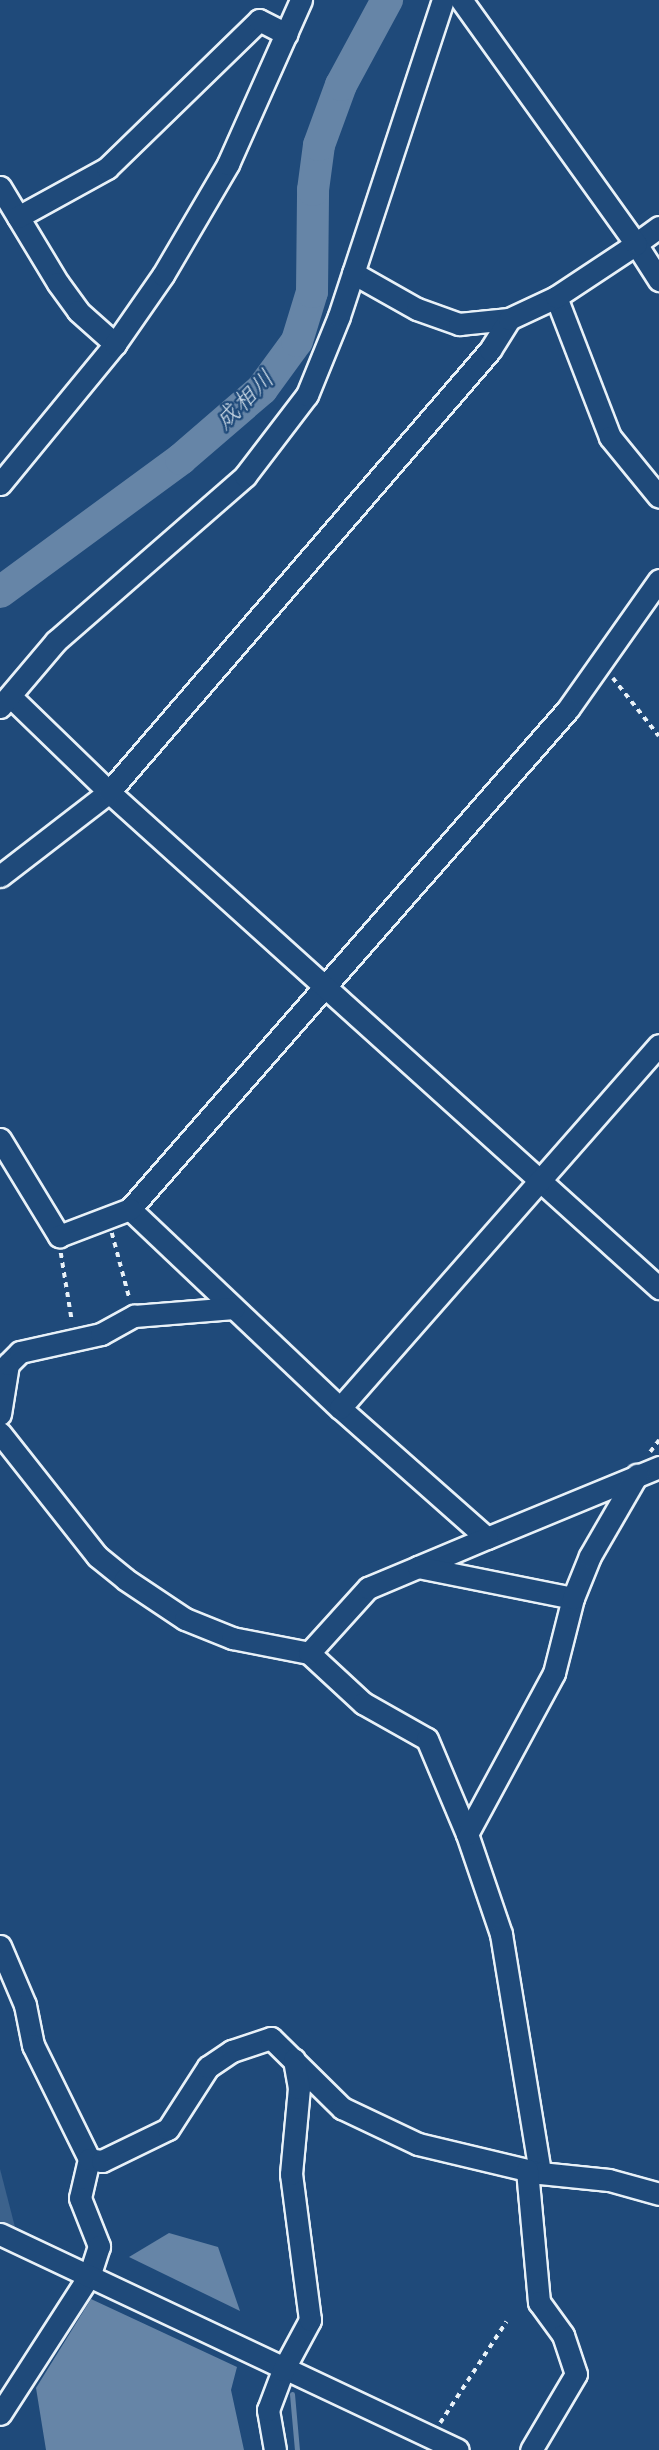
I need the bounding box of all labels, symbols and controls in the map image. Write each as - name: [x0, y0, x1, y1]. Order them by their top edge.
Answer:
- water label: 成相川: [209, 364, 281, 436]

